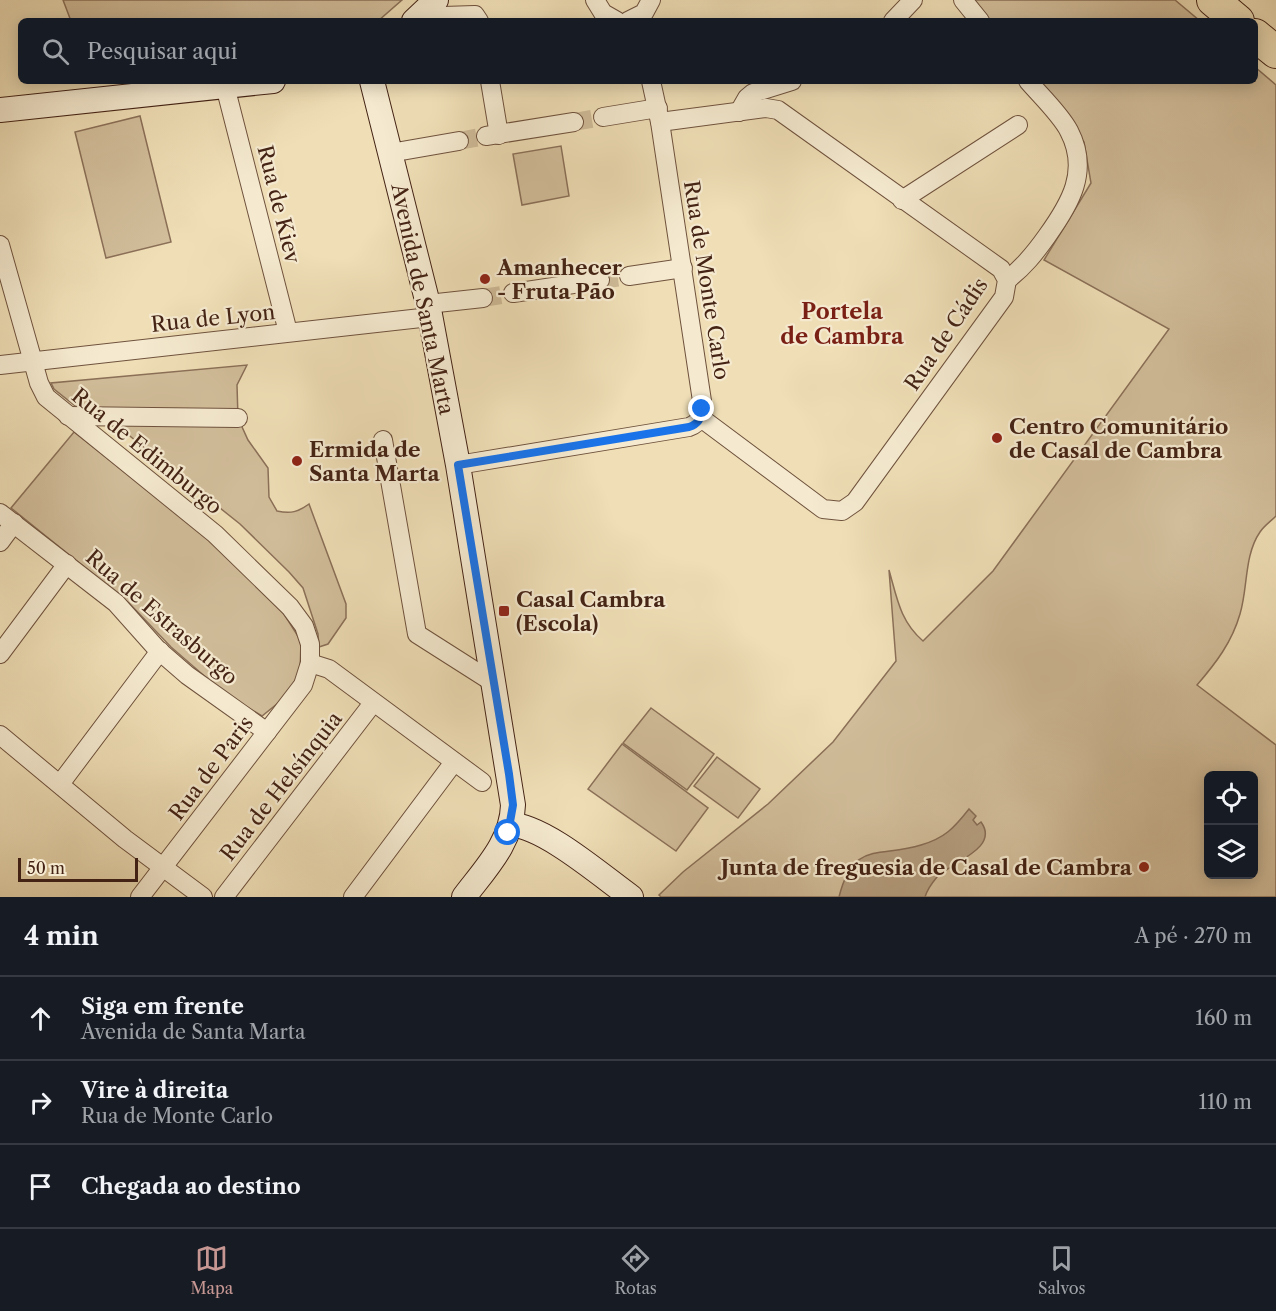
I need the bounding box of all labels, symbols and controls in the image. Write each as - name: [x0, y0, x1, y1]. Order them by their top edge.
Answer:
- search box: [18, 18, 1258, 84]
- icon: search: [39, 35, 72, 68]
- text: Pesquisar aqui: [87, 38, 237, 65]
- street label: Rua de Kiev: [252, 143, 306, 266]
- street label: Rua de Monte Carlo: [679, 178, 735, 382]
- street label: Avenida de Santa Marta: [386, 180, 460, 418]
- place label: Amanhecer - Fruta Pão: [496, 255, 623, 304]
- marker: Amanhecer - Fruta Pão: [478, 272, 492, 286]
- street label: Rua de Cádis: [899, 273, 993, 395]
- district label: Portela de Cambra: [780, 298, 904, 350]
- street label: Rua de Lyon: [150, 299, 276, 337]
- street label: Rua de Edimburgo: [67, 383, 227, 519]
- route end: [688, 395, 714, 421]
- place label: Centro Comunitário de Casal de Cambra: [1009, 414, 1228, 463]
- marker: Centro Comunitário de Casal de Cambra: [990, 431, 1004, 445]
- place label: Ermida de Santa Marta: [309, 437, 440, 486]
- marker: Ermida de Santa Marta: [290, 454, 304, 468]
- street label: Rua de Estrasburgo: [81, 544, 243, 690]
- place label: Casal Cambra (Escola): [516, 587, 666, 636]
- marker: Casal Cambra (Escola): [497, 604, 511, 618]
- street label: Rua de Helsínquia: [215, 706, 347, 865]
- street label: Rua de Paris: [164, 711, 258, 825]
- map controls: [1204, 771, 1258, 879]
- button: locate: [1204, 771, 1258, 825]
- route start: [494, 819, 520, 845]
- button: layers: [1204, 825, 1258, 879]
- scale bar: [18, 855, 138, 882]
- place label: Junta de freguesia de Casal de Cambra: [717, 855, 1133, 880]
- text: 50 m: [27, 858, 65, 878]
- marker: Junta de freguesia de Casal de Cambra: [1137, 860, 1151, 874]
- text: 4 min: [24, 920, 99, 952]
- text: A pé · 270 m: [1135, 924, 1252, 948]
- text: Siga em frente: [81, 993, 244, 1020]
- icon: ahead: [24, 1002, 57, 1035]
- text: 160 m: [1195, 1006, 1252, 1030]
- text: Avenida de Santa Marta: [81, 1020, 305, 1044]
- text: Vire à direita: [81, 1077, 228, 1104]
- icon: right: [24, 1086, 57, 1119]
- text: 110 m: [1199, 1090, 1252, 1114]
- text: Rua de Monte Carlo: [81, 1104, 273, 1128]
- icon: arrive: [24, 1170, 57, 1203]
- text: Chegada ao destino: [81, 1173, 301, 1200]
- tab: Mapa: [191, 1242, 233, 1298]
- tab: Rotas: [614, 1242, 657, 1298]
- tab: Salvos: [1038, 1242, 1085, 1298]

